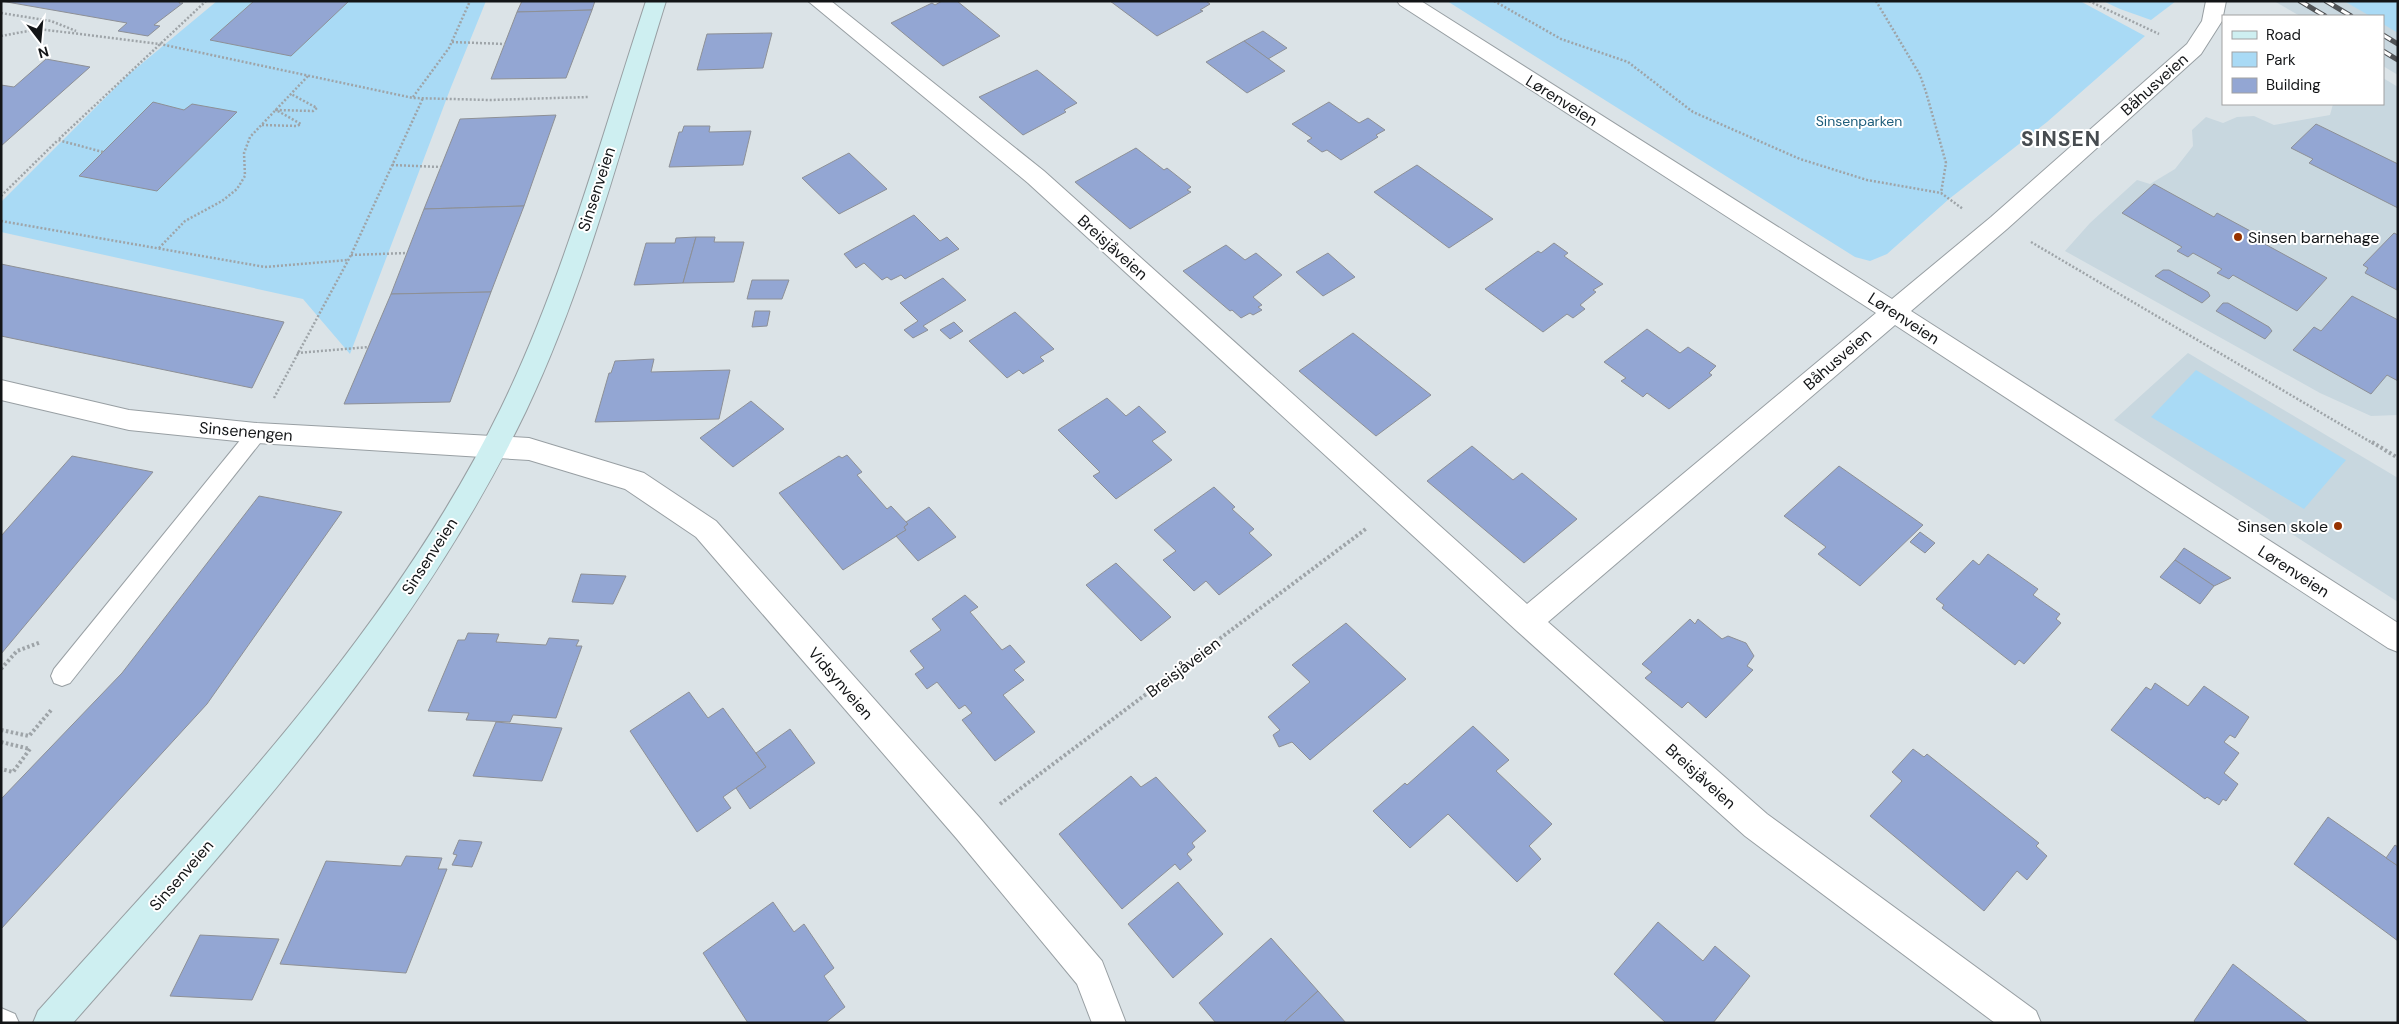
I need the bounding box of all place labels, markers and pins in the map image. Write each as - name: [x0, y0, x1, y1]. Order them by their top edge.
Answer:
- place label: Sinsen barnehage: [2248, 227, 2379, 248]
- marker: Sinsen barnehage: [2232, 231, 2244, 243]
- place label: Sinsen skole: [2237, 516, 2328, 537]
- marker: Sinsen skole: [2332, 520, 2344, 532]

